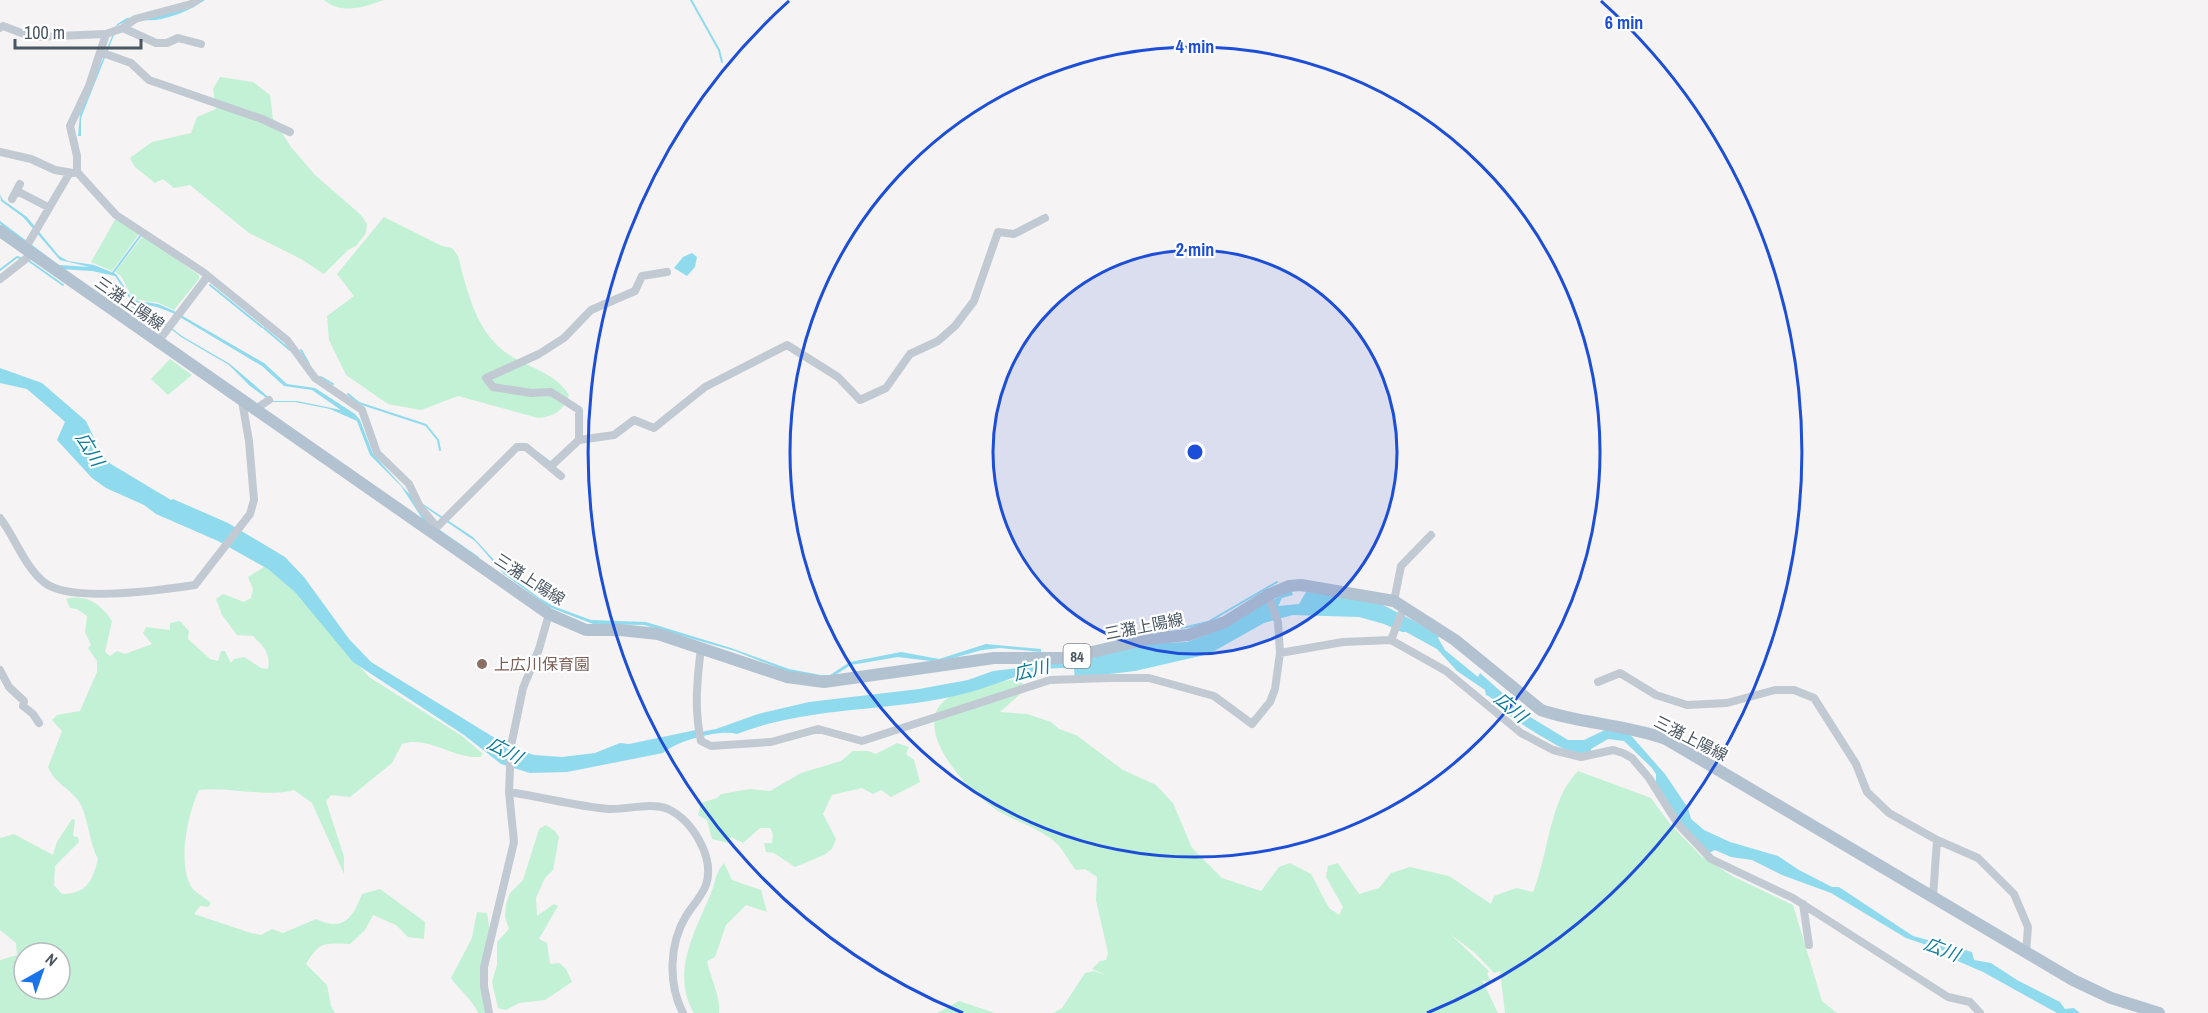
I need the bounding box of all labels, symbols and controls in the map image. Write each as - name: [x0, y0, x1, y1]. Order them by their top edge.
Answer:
- text: 6 min: [1605, 10, 1643, 35]
- scale bar: [15, 12, 141, 50]
- text: 100 m: [24, 20, 65, 45]
- text: 4 min: [1176, 34, 1214, 59]
- text: 2 min: [1176, 237, 1214, 262]
- street label: 三潴上陽線: [91, 271, 169, 335]
- water label: 広川: [70, 427, 111, 473]
- centre of rings: [1185, 442, 1205, 462]
- street label: 三潴上陽線: [490, 548, 570, 610]
- street label: 三潴上陽線: [1103, 608, 1185, 644]
- road number: 84: [1064, 644, 1090, 668]
- place label: 上広川保育園: [494, 653, 590, 675]
- water label: 広川: [1011, 653, 1053, 686]
- marker: 上広川保育園: [475, 657, 489, 671]
- water label: 広川: [1489, 686, 1534, 729]
- street label: 三潴上陽線: [1650, 710, 1732, 766]
- water label: 広川: [483, 731, 529, 770]
- water label: 広川: [1921, 931, 1965, 968]
- north arrow: [12, 941, 72, 1001]
- text: N: [41, 948, 62, 971]

